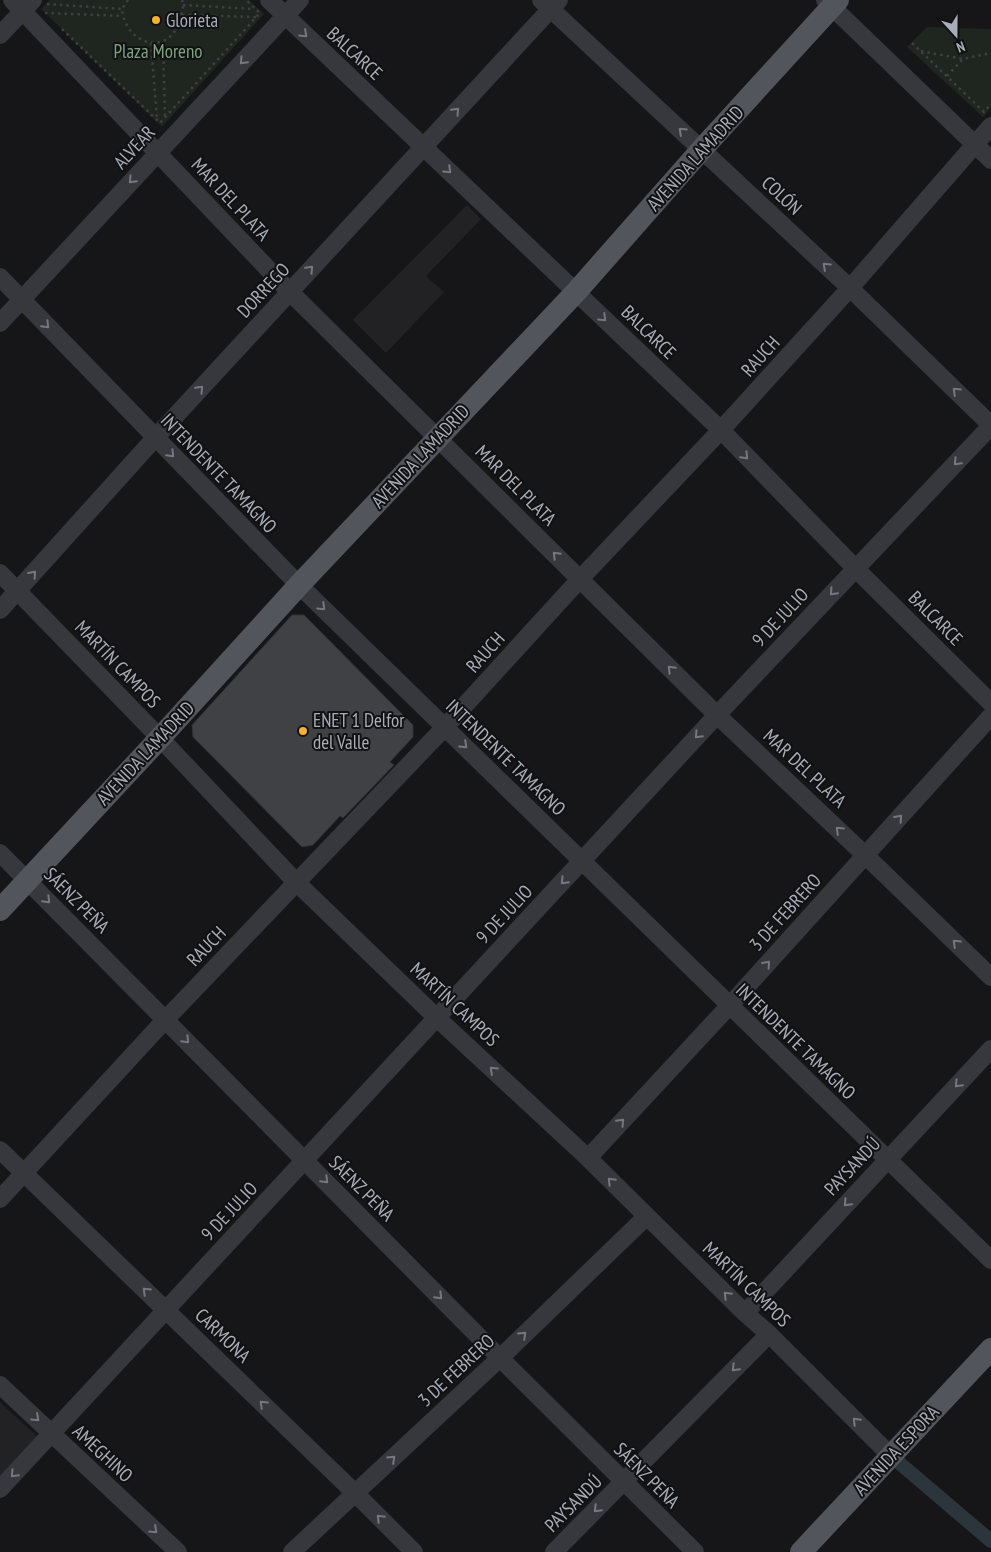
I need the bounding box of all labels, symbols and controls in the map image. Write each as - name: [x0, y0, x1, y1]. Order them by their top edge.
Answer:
- place label: Glorieta: [166, 8, 218, 32]
- north arrow: [931, 10, 981, 60]
- marker: Glorieta: [150, 14, 162, 26]
- street label: BALCARCE: [322, 21, 388, 85]
- one-way arrow: [299, 28, 308, 37]
- text: N: [954, 37, 967, 57]
- park label: Plaza Moreno: [114, 39, 202, 63]
- one-way arrow: [240, 56, 249, 65]
- street label: AVENIDA LAMADRID: [641, 100, 749, 216]
- one-way arrow: [450, 108, 459, 117]
- street label: ALVEAR: [108, 120, 160, 174]
- one-way arrow: [679, 128, 688, 137]
- street label: MAR DEL PLATA: [187, 153, 275, 245]
- one-way arrow: [442, 164, 451, 173]
- street label: COLÓN: [757, 170, 807, 220]
- one-way arrow: [129, 175, 138, 184]
- street label: DORREGO: [232, 257, 294, 323]
- one-way arrow: [823, 263, 832, 272]
- one-way arrow: [304, 266, 313, 275]
- street label: BALCARCE: [616, 300, 682, 364]
- one-way arrow: [598, 312, 607, 321]
- one-way arrow: [40, 320, 49, 329]
- street label: RAUCH: [736, 331, 784, 381]
- one-way arrow: [194, 385, 203, 394]
- one-way arrow: [953, 388, 962, 397]
- street label: AVENIDA LAMADRID: [366, 399, 474, 513]
- street label: INTENDENTE TAMAGNO: [156, 408, 282, 538]
- street label: MAR DEL PLATA: [471, 440, 561, 530]
- one-way arrow: [165, 449, 174, 458]
- one-way arrow: [739, 450, 748, 459]
- one-way arrow: [954, 456, 963, 465]
- one-way arrow: [552, 552, 561, 561]
- one-way arrow: [27, 571, 36, 580]
- street label: 9 DE JULIO: [747, 582, 813, 652]
- one-way arrow: [830, 586, 839, 595]
- street label: BALCARCE: [904, 586, 968, 650]
- one-way arrow: [317, 601, 326, 610]
- street label: MARTÍN CAMPOS: [70, 615, 166, 713]
- street label: RAUCH: [461, 627, 509, 677]
- one-way arrow: [668, 666, 677, 675]
- street label: INTENDENTE TAMAGNO: [441, 694, 571, 820]
- street label: AVENIDA LAMADRID: [91, 696, 199, 810]
- place label: ENET 1 Delfor del Valle: [313, 708, 405, 754]
- street label: MAR DEL PLATA: [759, 724, 851, 812]
- marker: ENET 1 Delfor del Valle: [297, 725, 309, 737]
- one-way arrow: [694, 730, 703, 739]
- one-way arrow: [458, 739, 467, 748]
- one-way arrow: [893, 814, 902, 823]
- one-way arrow: [836, 827, 845, 836]
- street label: SÁENZ PEÑA: [39, 862, 115, 938]
- street label: 3 DE FEBRERO: [744, 868, 826, 956]
- one-way arrow: [561, 875, 570, 884]
- street label: 9 DE JULIO: [471, 879, 537, 949]
- one-way arrow: [41, 894, 50, 903]
- street label: RAUCH: [181, 921, 231, 971]
- one-way arrow: [953, 940, 962, 949]
- street label: MARTÍN CAMPOS: [406, 957, 504, 1051]
- one-way arrow: [761, 961, 770, 970]
- street label: INTENDENTE TAMAGNO: [731, 978, 861, 1104]
- one-way arrow: [180, 1034, 189, 1043]
- one-way arrow: [490, 1067, 499, 1076]
- one-way arrow: [955, 1079, 964, 1088]
- one-way arrow: [615, 1119, 624, 1128]
- street label: PAYSANDÚ: [819, 1132, 885, 1200]
- street label: SÁENZ PEÑA: [324, 1150, 400, 1226]
- one-way arrow: [319, 1174, 328, 1183]
- street label: 9 DE JULIO: [196, 1176, 262, 1246]
- one-way arrow: [608, 1178, 617, 1187]
- one-way arrow: [844, 1198, 853, 1207]
- street label: MARTÍN CAMPOS: [698, 1236, 796, 1332]
- one-way arrow: [143, 1288, 152, 1297]
- one-way arrow: [433, 1290, 442, 1299]
- one-way arrow: [724, 1292, 733, 1301]
- street label: CARMONA: [190, 1303, 256, 1367]
- street label: 3 DE FEBRERO: [413, 1328, 499, 1412]
- one-way arrow: [517, 1332, 526, 1341]
- one-way arrow: [732, 1363, 741, 1372]
- street label: AVENIDA ESPORA: [848, 1400, 944, 1500]
- one-way arrow: [260, 1401, 269, 1410]
- one-way arrow: [30, 1412, 39, 1421]
- one-way arrow: [853, 1417, 862, 1426]
- street label: AMEGHINO: [68, 1419, 138, 1487]
- street label: SÁENZ PEÑA: [609, 1437, 685, 1513]
- one-way arrow: [386, 1456, 395, 1465]
- one-way arrow: [11, 1469, 20, 1478]
- street label: PAYSANDÚ: [539, 1469, 607, 1537]
- one-way arrow: [593, 1503, 602, 1512]
- one-way arrow: [377, 1514, 386, 1523]
- one-way arrow: [148, 1524, 157, 1533]

